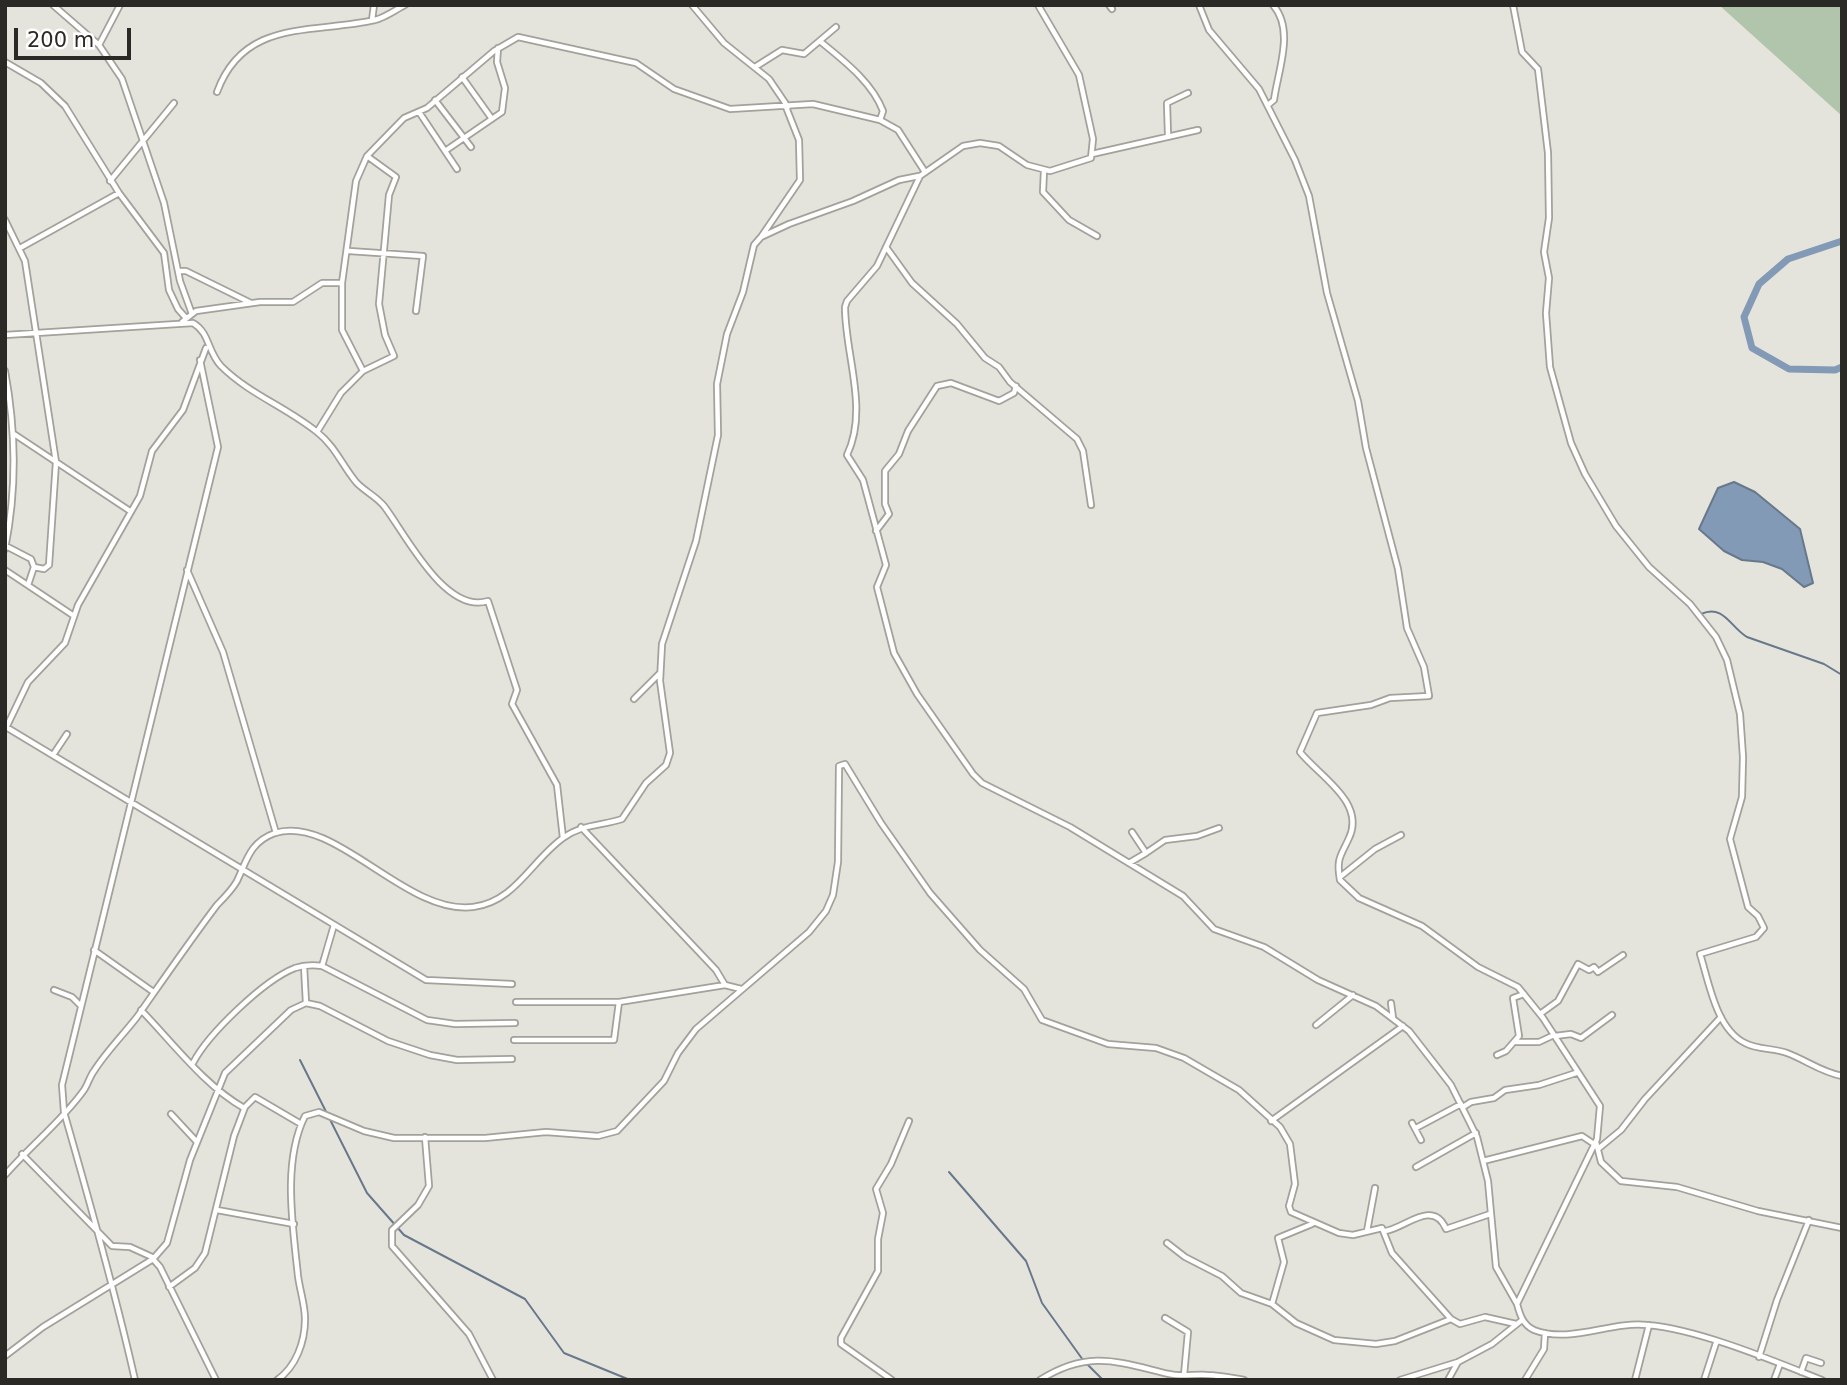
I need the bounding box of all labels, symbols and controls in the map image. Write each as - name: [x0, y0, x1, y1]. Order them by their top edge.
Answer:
- scale bar: [18, 14, 135, 58]
- text: 200 m: [27, 28, 94, 52]

